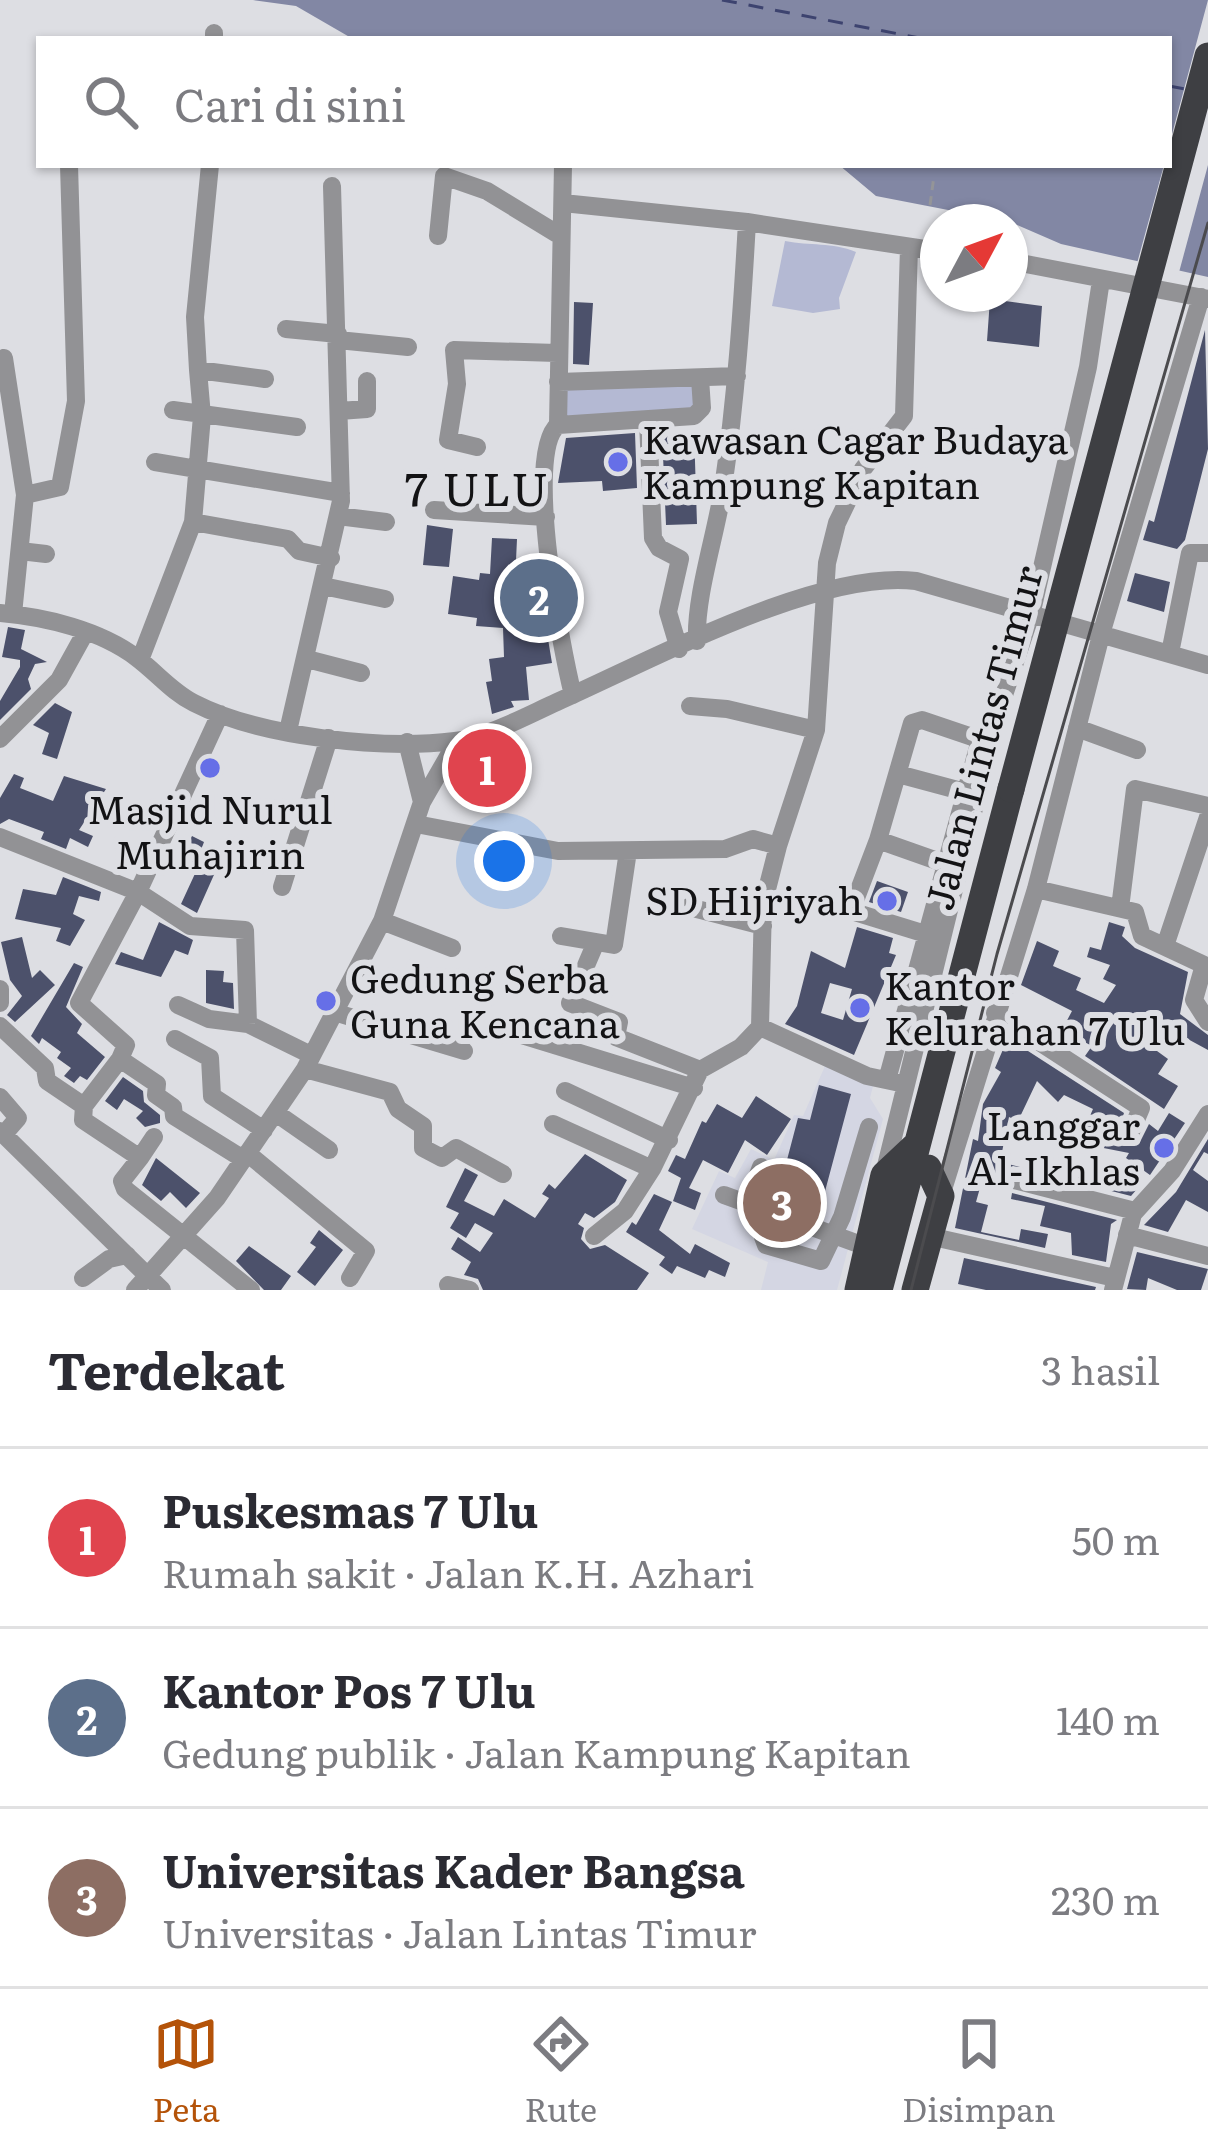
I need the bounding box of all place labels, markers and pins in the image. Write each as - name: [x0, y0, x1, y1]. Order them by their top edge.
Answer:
- place label: Kawasan Cagar Budaya Kampung Kapitan: [642, 408, 1068, 511]
- marker: Kawasan Cagar Budaya Kampung Kapitan: [605, 449, 631, 475]
- pin: 2: [500, 553, 578, 643]
- pin: 1: [448, 723, 526, 813]
- marker: Masjid Nurul Muhajirin: [197, 755, 223, 781]
- place label: Masjid Nurul Muhajirin: [87, 778, 333, 881]
- place label: SD Hijriyah: [645, 869, 863, 927]
- marker: SD Hijriyah: [874, 888, 900, 914]
- place label: Gedung Serba Guna Kencana: [350, 947, 620, 1050]
- place label: Kantor Kelurahan 7 Ulu: [884, 954, 1185, 1057]
- marker: Gedung Serba Guna Kencana: [313, 988, 339, 1014]
- marker: Kantor Kelurahan 7 Ulu: [847, 995, 873, 1021]
- place label: Langgar Al-Ikhlas: [968, 1094, 1141, 1197]
- marker: Langgar Al-Ikhlas: [1151, 1135, 1177, 1161]
- pin: 3: [743, 1158, 821, 1248]

